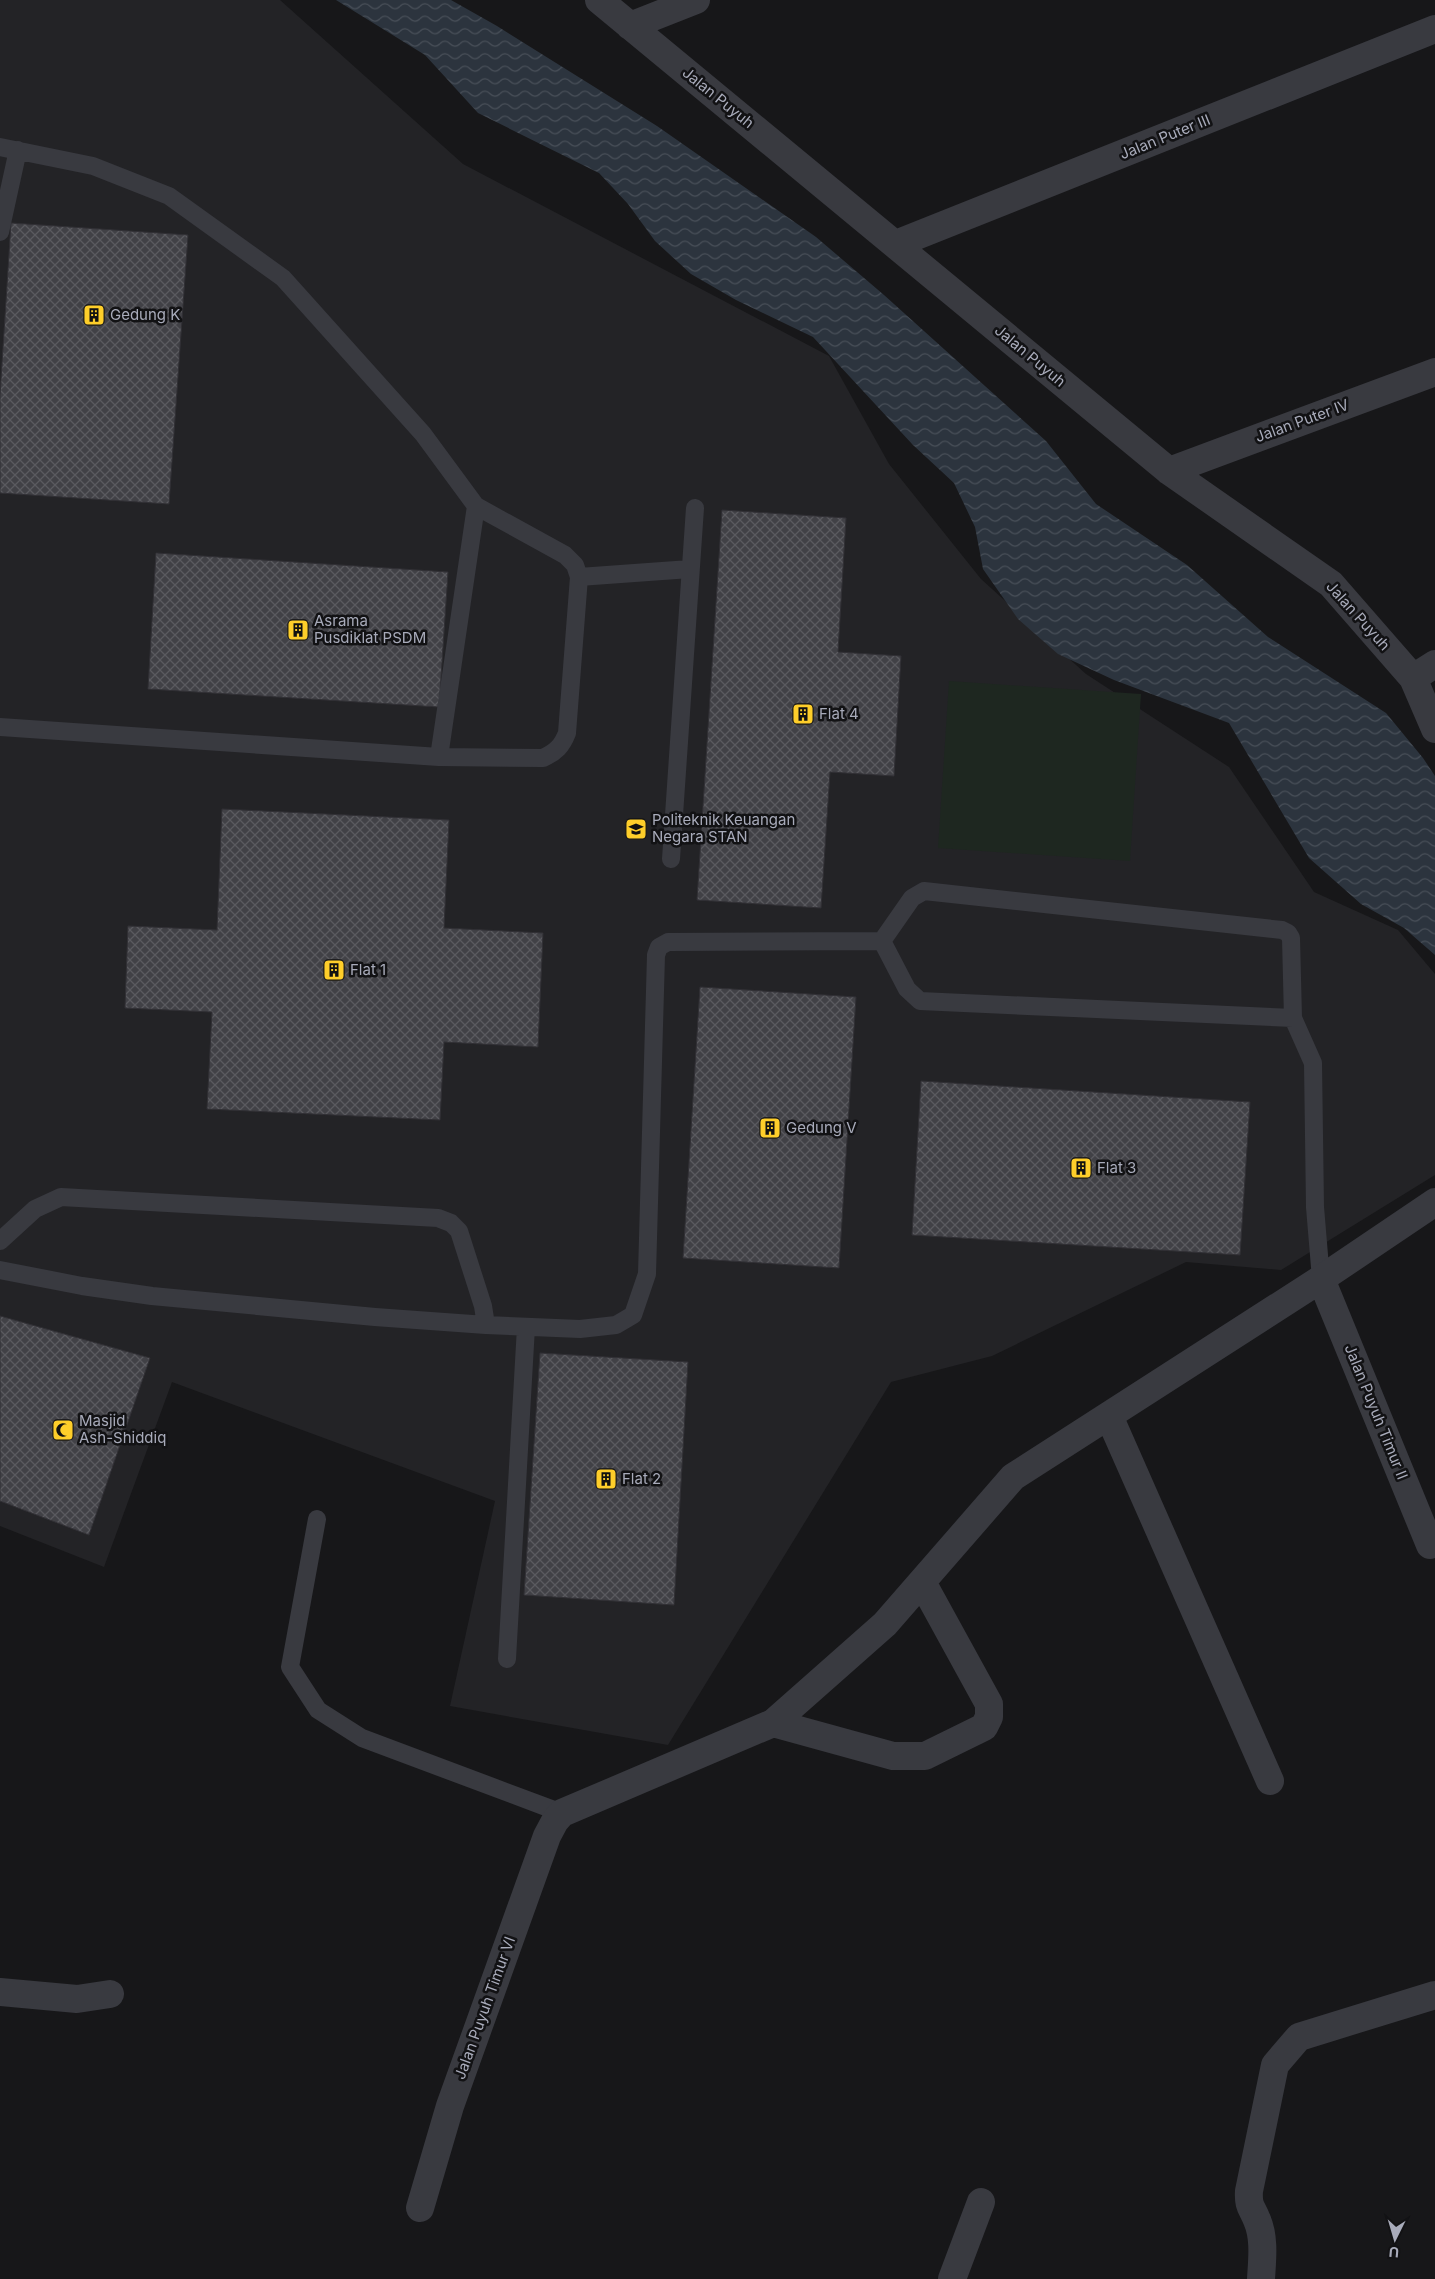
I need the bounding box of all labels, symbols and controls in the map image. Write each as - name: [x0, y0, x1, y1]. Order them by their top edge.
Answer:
- street label: Jalan Puyuh: [679, 63, 758, 132]
- street label: Jalan Puter III: [1117, 110, 1213, 163]
- building icon: Gedung K: [82, 303, 106, 327]
- place label: Gedung K: [110, 305, 180, 324]
- street label: Jalan Puyuh: [991, 320, 1070, 391]
- street label: Jalan Puter IV: [1252, 395, 1351, 446]
- street label: Jalan Puyuh: [1322, 577, 1394, 654]
- place label: Asrama Pusdiklat PSDM: [314, 611, 426, 647]
- building icon: Asrama Pusdiklat PSDM: [286, 618, 310, 642]
- building icon: Flat 4: [791, 702, 815, 726]
- place label: Flat 4: [819, 704, 859, 723]
- place label: Politeknik Keuangan Negara STAN: [652, 810, 795, 846]
- school or university icon: Politeknik Keuangan Negara STAN: [624, 817, 648, 841]
- building icon: Flat 1: [322, 958, 346, 982]
- place label: Flat 1: [350, 960, 386, 979]
- building icon: Gedung V: [758, 1116, 782, 1140]
- place label: Gedung V: [786, 1118, 857, 1137]
- building icon: Flat 3: [1069, 1156, 1093, 1180]
- place label: Flat 3: [1097, 1158, 1136, 1177]
- street label: Jalan Puyuh Timur II: [1341, 1341, 1412, 1482]
- place label: Masjid Ash-Shiddiq: [79, 1411, 166, 1447]
- mosque icon: Masjid Ash-Shiddiq: [51, 1418, 75, 1442]
- building icon: Flat 2: [594, 1467, 618, 1491]
- place label: Flat 2: [622, 1469, 661, 1488]
- street label: Jalan Puyuh Timur VI: [450, 1934, 519, 2082]
- north arrow: [1370, 2214, 1420, 2264]
- text: U: [1388, 2244, 1400, 2261]

